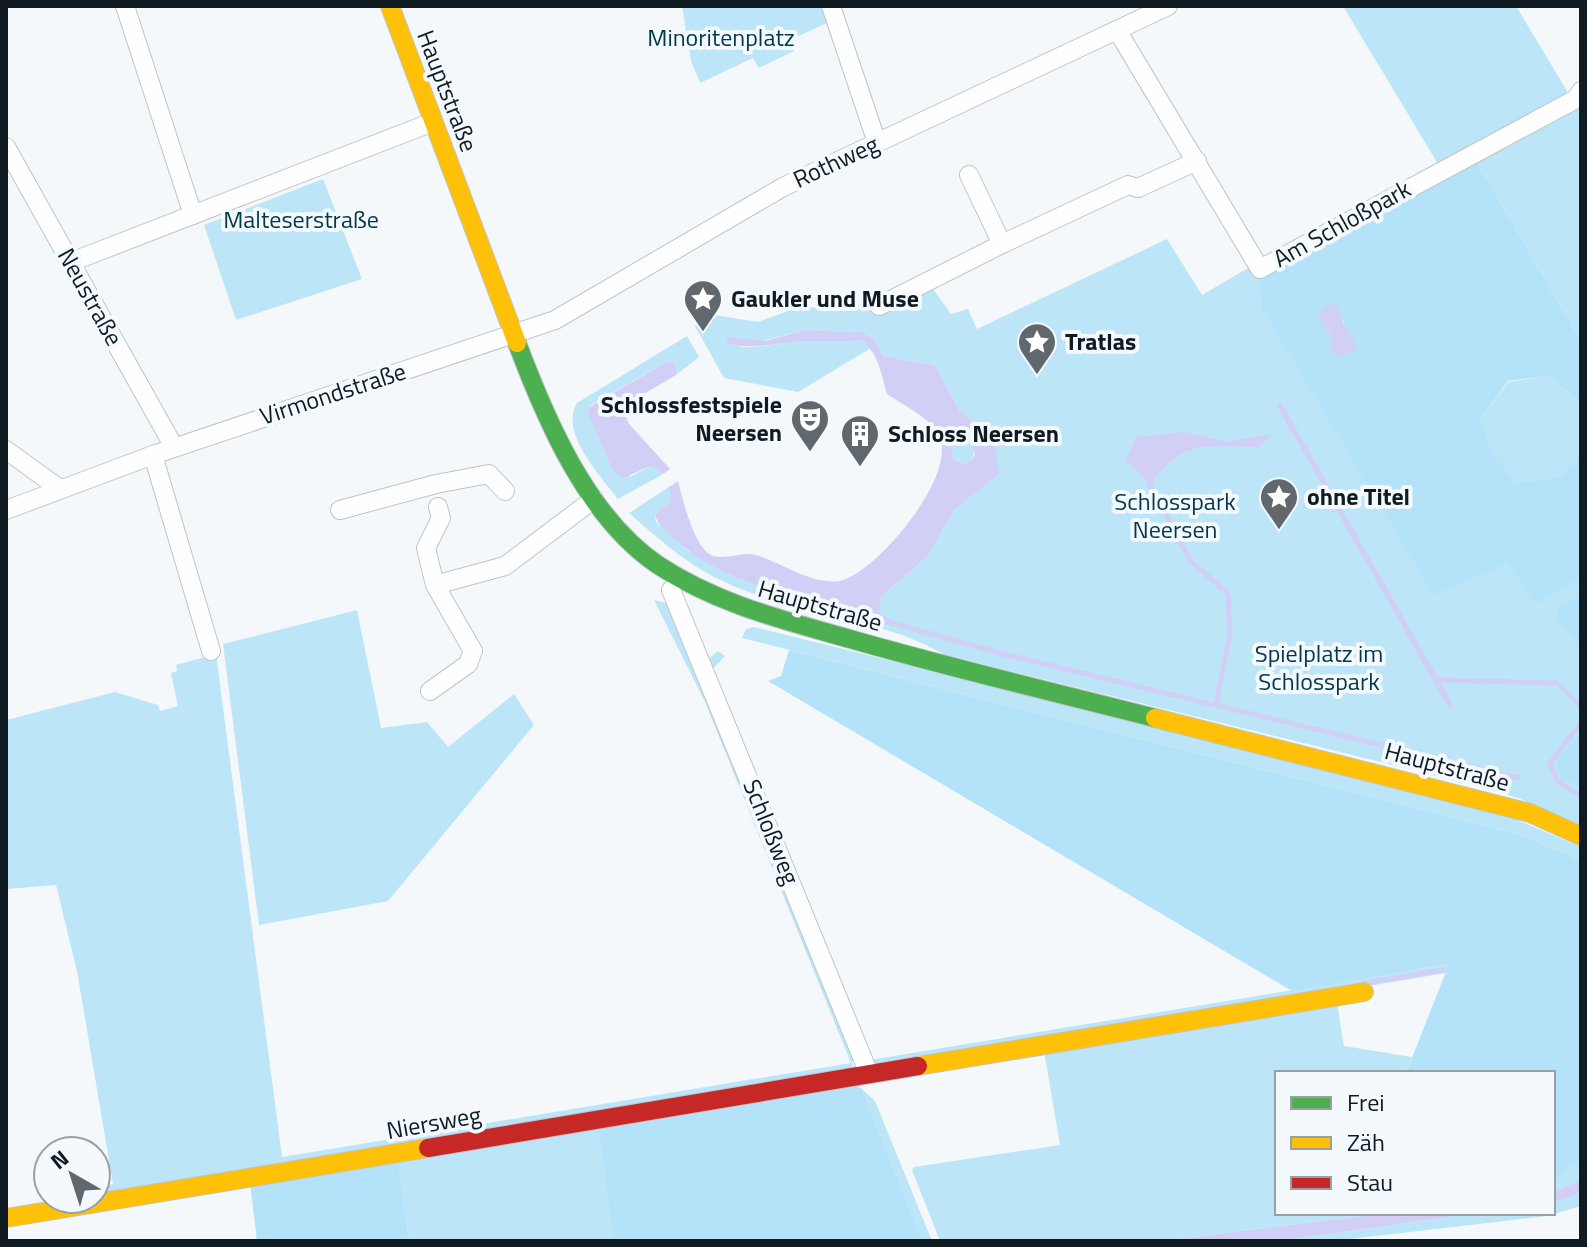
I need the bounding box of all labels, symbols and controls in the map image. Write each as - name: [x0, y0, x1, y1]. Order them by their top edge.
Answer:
- park label: Minoritenplatz: [647, 19, 795, 55]
- street label: Hauptstraße: [408, 25, 488, 157]
- street label: Rothweg: [787, 126, 884, 197]
- street label: Am Schloßpark: [1266, 170, 1417, 276]
- park label: Malteserstraße: [223, 201, 379, 237]
- street label: Neustraße: [49, 241, 133, 352]
- place icon: Gaukler und Muse: [682, 278, 724, 333]
- place label: Gaukler und Muse: [731, 280, 919, 316]
- place icon: Tratlas: [1016, 321, 1058, 376]
- place label: Tratlas: [1065, 323, 1136, 359]
- street label: Virmondstraße: [255, 352, 410, 434]
- place label: Schlossfestspiele Neersen: [601, 386, 782, 450]
- theatre icon: Schlossfestspiele Neersen: [789, 398, 831, 453]
- building icon: Schloss Neersen: [839, 413, 881, 468]
- place label: Schloss Neersen: [888, 415, 1059, 451]
- place icon: ohne Titel: [1258, 476, 1300, 531]
- place label: ohne Titel: [1307, 478, 1410, 514]
- park label: Schlosspark Neersen: [1114, 483, 1236, 547]
- street label: Hauptstraße: [754, 570, 887, 640]
- park label: Spielplatz im Schlosspark: [1255, 635, 1383, 699]
- street label: Hauptstraße: [1381, 732, 1514, 800]
- street label: Schloßweg: [734, 774, 809, 890]
- legend: [1275, 1071, 1555, 1215]
- text: Frei: [1347, 1084, 1385, 1120]
- street label: Niersweg: [384, 1096, 484, 1148]
- text: Zäh: [1347, 1124, 1385, 1160]
- north arrow: [32, 1135, 112, 1215]
- text: N: [43, 1141, 76, 1177]
- text: Stau: [1347, 1164, 1393, 1200]

